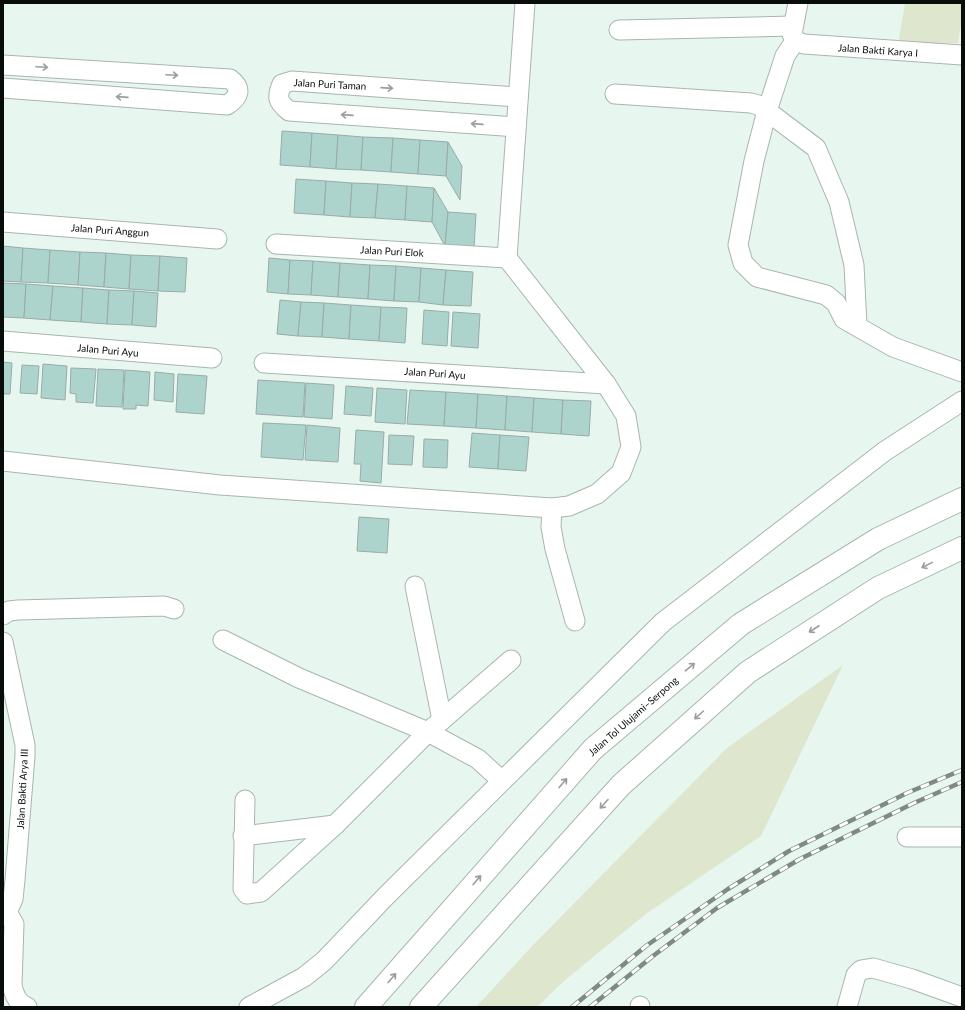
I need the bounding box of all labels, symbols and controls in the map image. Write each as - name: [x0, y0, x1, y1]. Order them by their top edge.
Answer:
- street label: Jalan Bakti Karya I: [838, 41, 918, 59]
- one-way arrow: [35, 64, 48, 71]
- one-way arrow: [165, 72, 178, 79]
- street label: Jalan Puri Taman: [293, 76, 367, 92]
- one-way arrow: [380, 84, 393, 91]
- one-way arrow: [116, 93, 129, 100]
- one-way arrow: [341, 112, 354, 119]
- one-way arrow: [471, 121, 484, 128]
- street label: Jalan Puri Anggun: [71, 221, 149, 239]
- street label: Jalan Puri Elok: [360, 243, 425, 259]
- street label: Jalan Puri Ayu: [77, 341, 139, 359]
- street label: Jalan Puri Ayu: [404, 365, 466, 381]
- one-way arrow: [921, 562, 933, 569]
- one-way arrow: [809, 625, 820, 633]
- one-way arrow: [685, 662, 696, 671]
- street label: Jalan Tol Ulujami–Serpong: [586, 674, 680, 758]
- one-way arrow: [694, 711, 704, 720]
- street label: Jalan Bakti Arya III: [14, 748, 30, 830]
- one-way arrow: [559, 777, 568, 788]
- one-way arrow: [600, 798, 609, 809]
- one-way arrow: [473, 875, 482, 885]
- one-way arrow: [387, 972, 396, 983]

